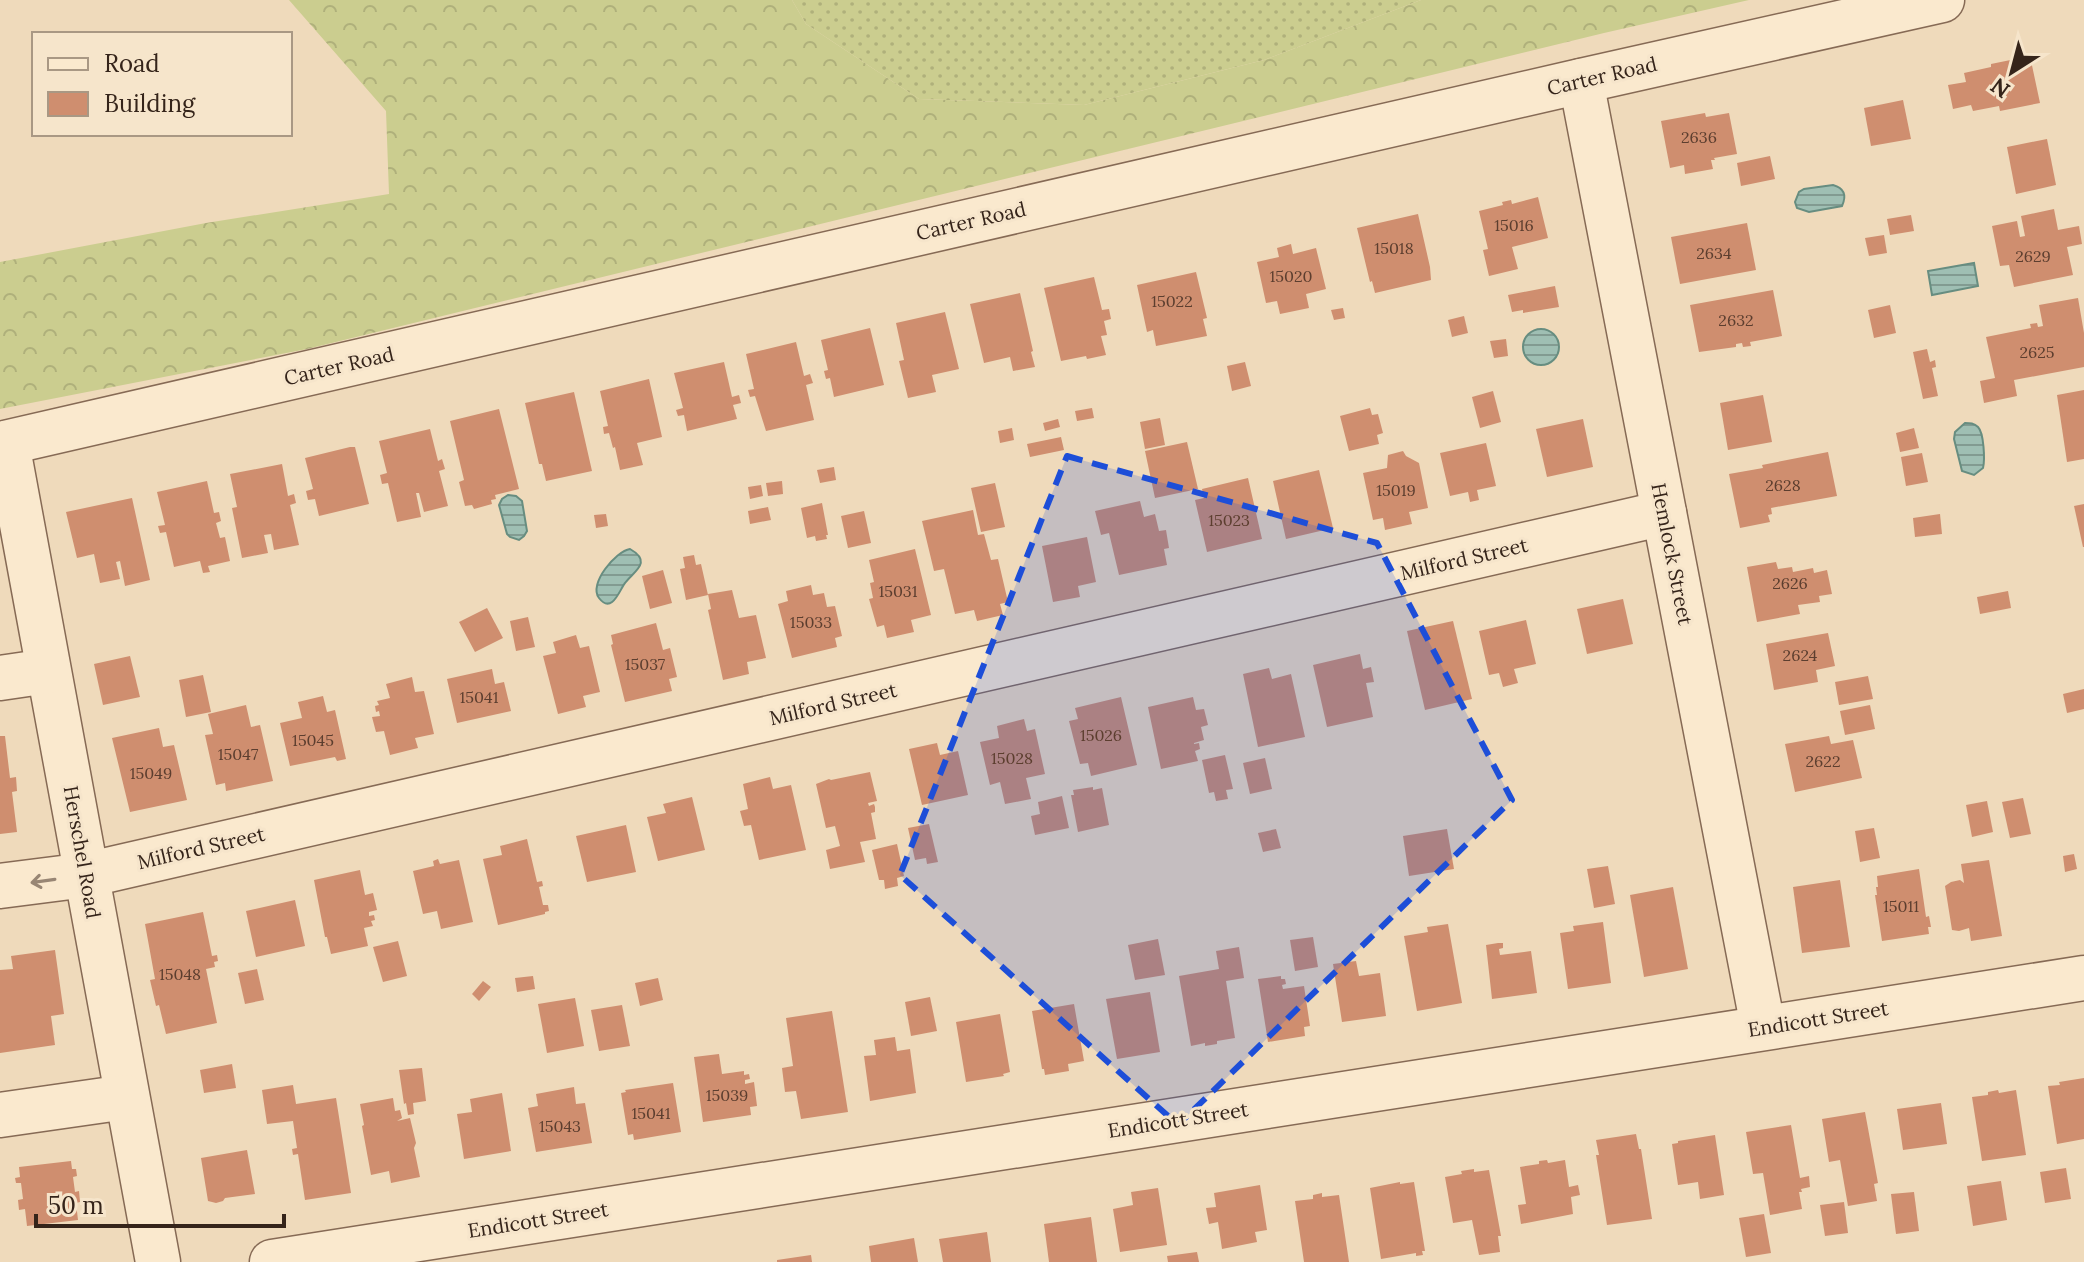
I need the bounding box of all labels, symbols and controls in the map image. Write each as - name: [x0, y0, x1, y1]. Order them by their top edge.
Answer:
- legend: [32, 32, 292, 136]
- north arrow: [1972, 32, 2052, 112]
- text: Road: [104, 48, 160, 79]
- street label: Carter Road: [1545, 51, 1659, 100]
- text: N: [1985, 72, 2015, 105]
- text: Building: [104, 88, 196, 119]
- house number: 2636: [1681, 127, 1717, 147]
- street label: Carter Road: [914, 196, 1028, 245]
- house number: 15016: [1494, 215, 1534, 235]
- house number: 15018: [1374, 238, 1414, 258]
- house number: 2634: [1696, 243, 1732, 263]
- house number: 2629: [2015, 246, 2051, 266]
- house number: 15020: [1270, 266, 1313, 286]
- house number: 15022: [1151, 291, 1193, 311]
- house number: 2632: [1718, 310, 1754, 330]
- street label: Carter Road: [282, 341, 396, 390]
- house number: 2625: [2019, 342, 2055, 362]
- house number: 2628: [1765, 475, 1801, 495]
- house number: 15019: [1376, 480, 1416, 500]
- street label: Hemlock Street: [1646, 481, 1699, 627]
- house number: 15023: [1208, 510, 1250, 530]
- street label: Milford Street: [1398, 532, 1530, 585]
- house number: 2626: [1772, 573, 1808, 593]
- house number: 15031: [878, 581, 918, 601]
- house number: 15033: [790, 612, 832, 632]
- house number: 2624: [1783, 645, 1818, 665]
- house number: 15037: [625, 654, 666, 674]
- street label: Milford Street: [767, 677, 899, 730]
- house number: 15041: [460, 687, 499, 707]
- house number: 15026: [1080, 725, 1122, 745]
- house number: 15045: [292, 730, 334, 750]
- house number: 15047: [218, 744, 259, 764]
- house number: 15028: [991, 748, 1033, 768]
- house number: 2622: [1805, 751, 1841, 771]
- house number: 15049: [130, 763, 172, 783]
- street label: Herschel Road: [59, 784, 106, 920]
- street label: Milford Street: [135, 821, 267, 874]
- one-way arrow: [30, 873, 57, 888]
- house number: 15011: [1883, 896, 1919, 916]
- house number: 15048: [159, 964, 201, 984]
- street label: Endicott Street: [1746, 995, 1890, 1042]
- house number: 15039: [706, 1085, 748, 1105]
- street label: Endicott Street: [1106, 1096, 1250, 1143]
- house number: 15041: [632, 1103, 671, 1123]
- house number: 15043: [539, 1116, 581, 1136]
- scale bar: [36, 1178, 284, 1228]
- text: 50 m: [48, 1190, 104, 1221]
- street label: Endicott Street: [466, 1196, 610, 1243]

